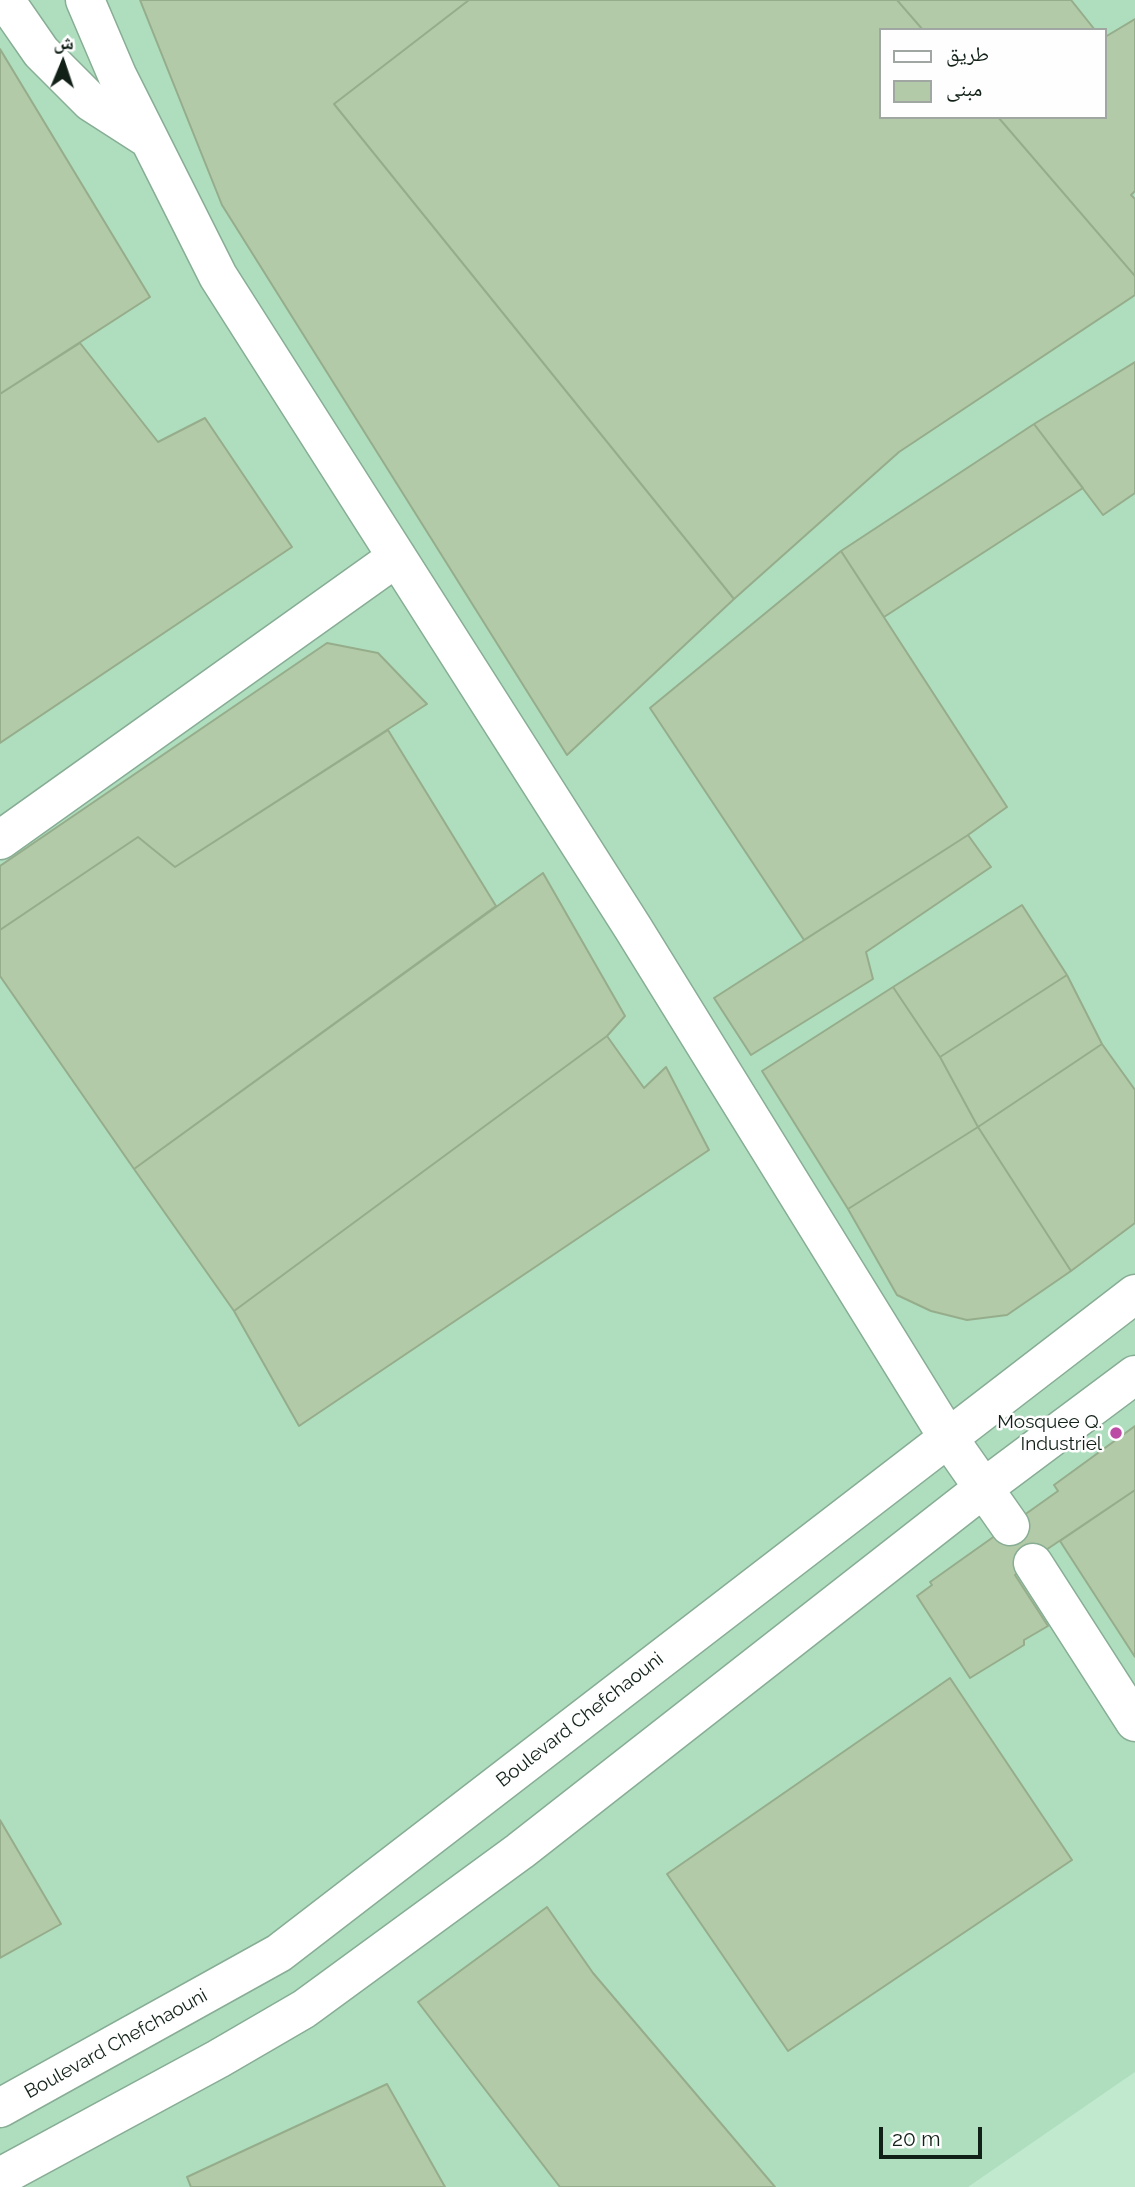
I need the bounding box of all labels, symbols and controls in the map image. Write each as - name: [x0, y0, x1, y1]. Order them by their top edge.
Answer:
- north arrow: [28, 28, 98, 98]
- legend: [880, 28, 1107, 119]
- text: ش: [53, 31, 74, 53]
- text: طريق: [946, 41, 989, 66]
- text: مبنى: [946, 76, 982, 101]
- place label: Mosquee Q. Industriel: [997, 1411, 1102, 1455]
- marker: Mosquee Q. Industriel: [1108, 1425, 1124, 1441]
- street label: Boulevard Chefchaouni: [492, 1648, 668, 1792]
- street label: Boulevard Chefchaouni: [21, 1984, 211, 2104]
- scale bar: [883, 2114, 986, 2158]
- text: 20 m: [892, 2126, 940, 2151]

